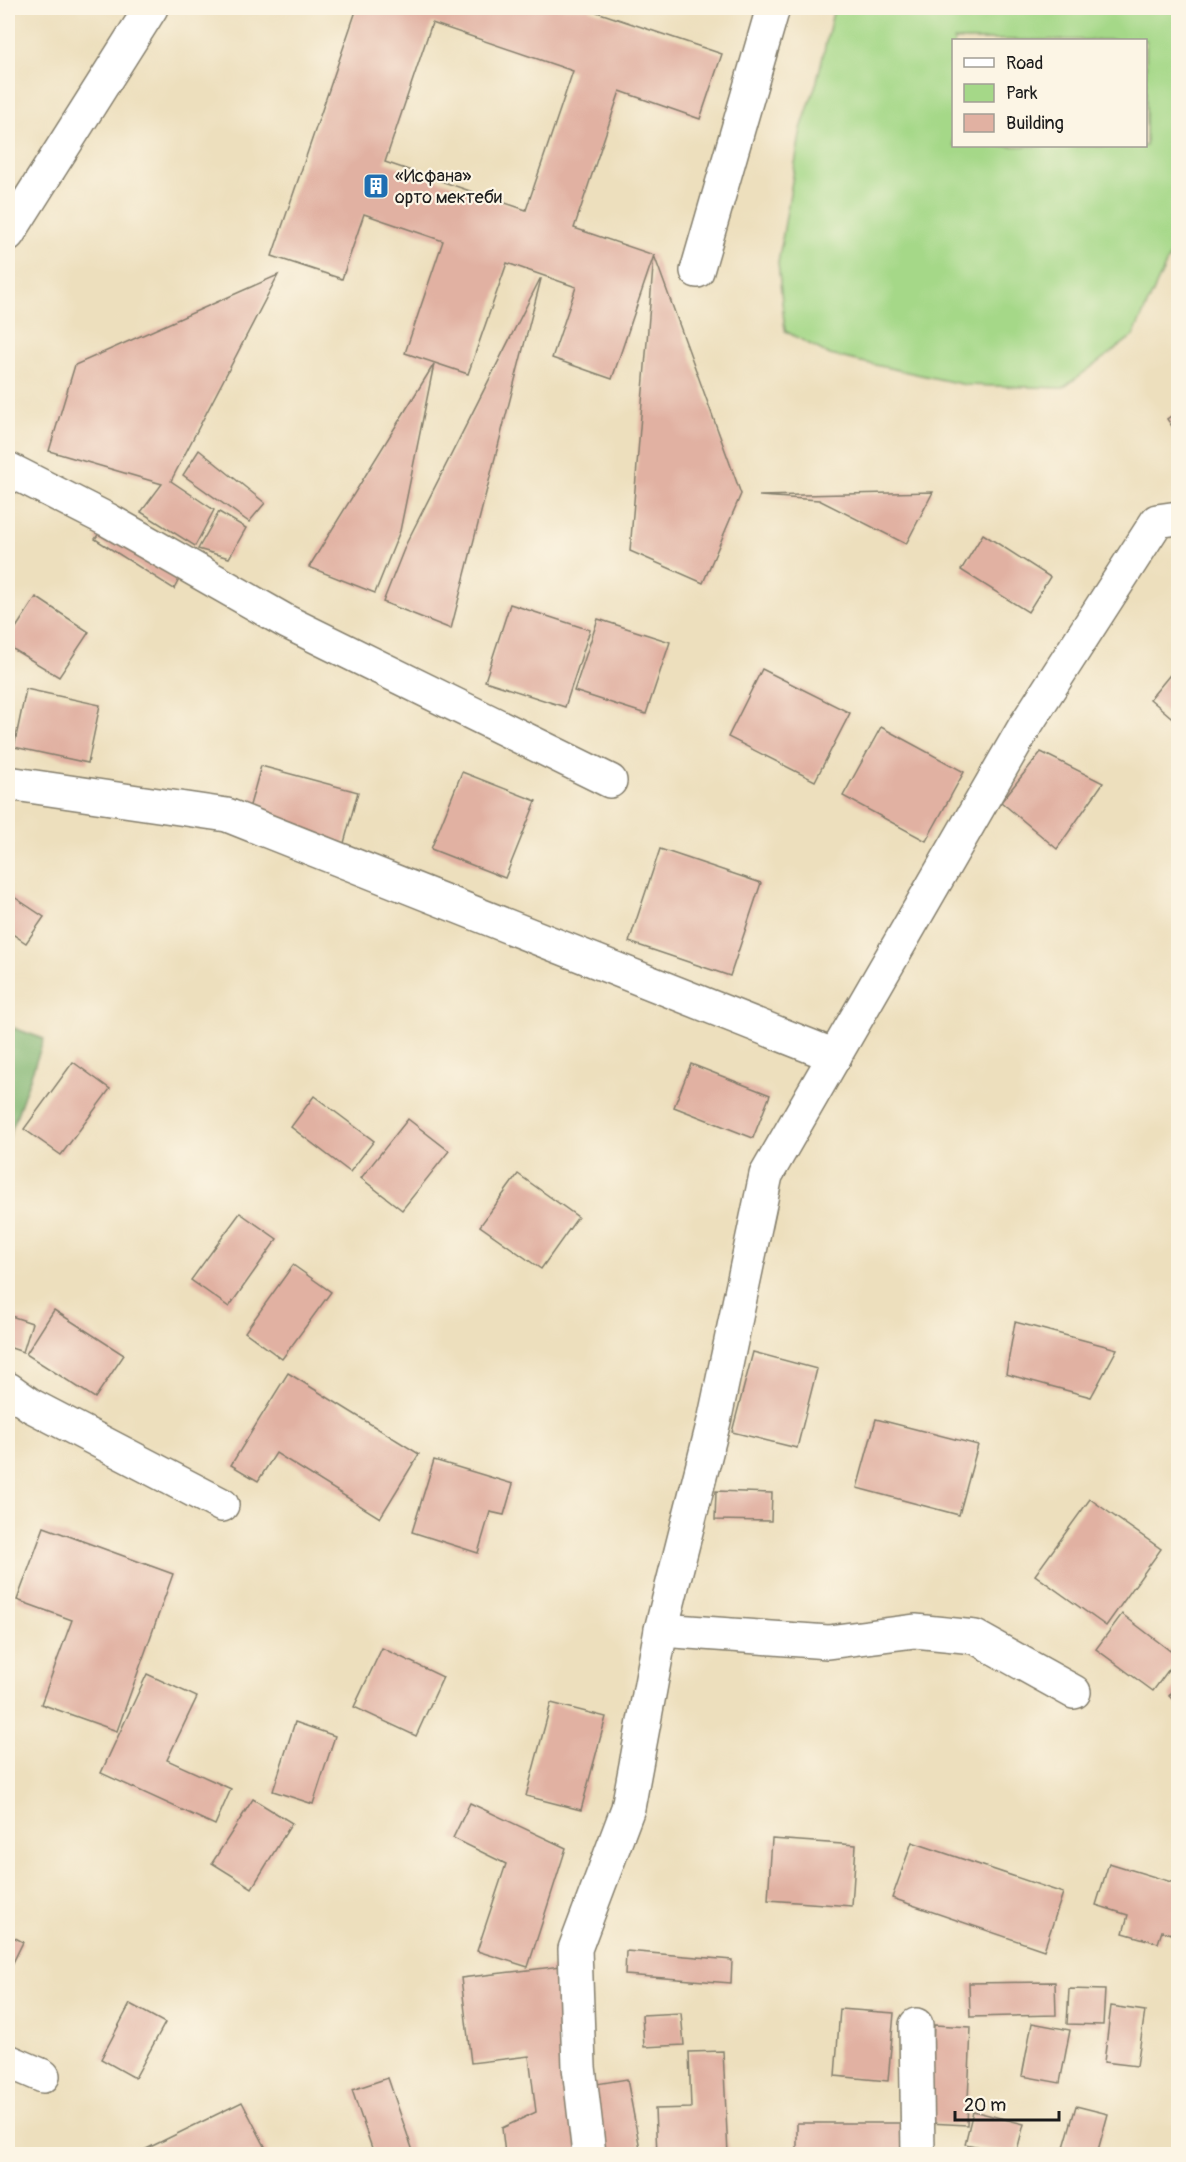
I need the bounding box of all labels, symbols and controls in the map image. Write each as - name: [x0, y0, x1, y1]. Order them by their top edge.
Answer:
- legend: [952, 39, 1147, 147]
- text: Road: [1006, 52, 1043, 75]
- text: Park: [1006, 82, 1038, 105]
- text: Building: [1006, 112, 1064, 135]
- place label: «Исфана» орто мектеби: [395, 165, 502, 209]
- building icon: «Исфана» орто мектеби: [361, 171, 391, 201]
- scale bar: [955, 2084, 1058, 2122]
- text: 20 m: [964, 2094, 1006, 2117]

